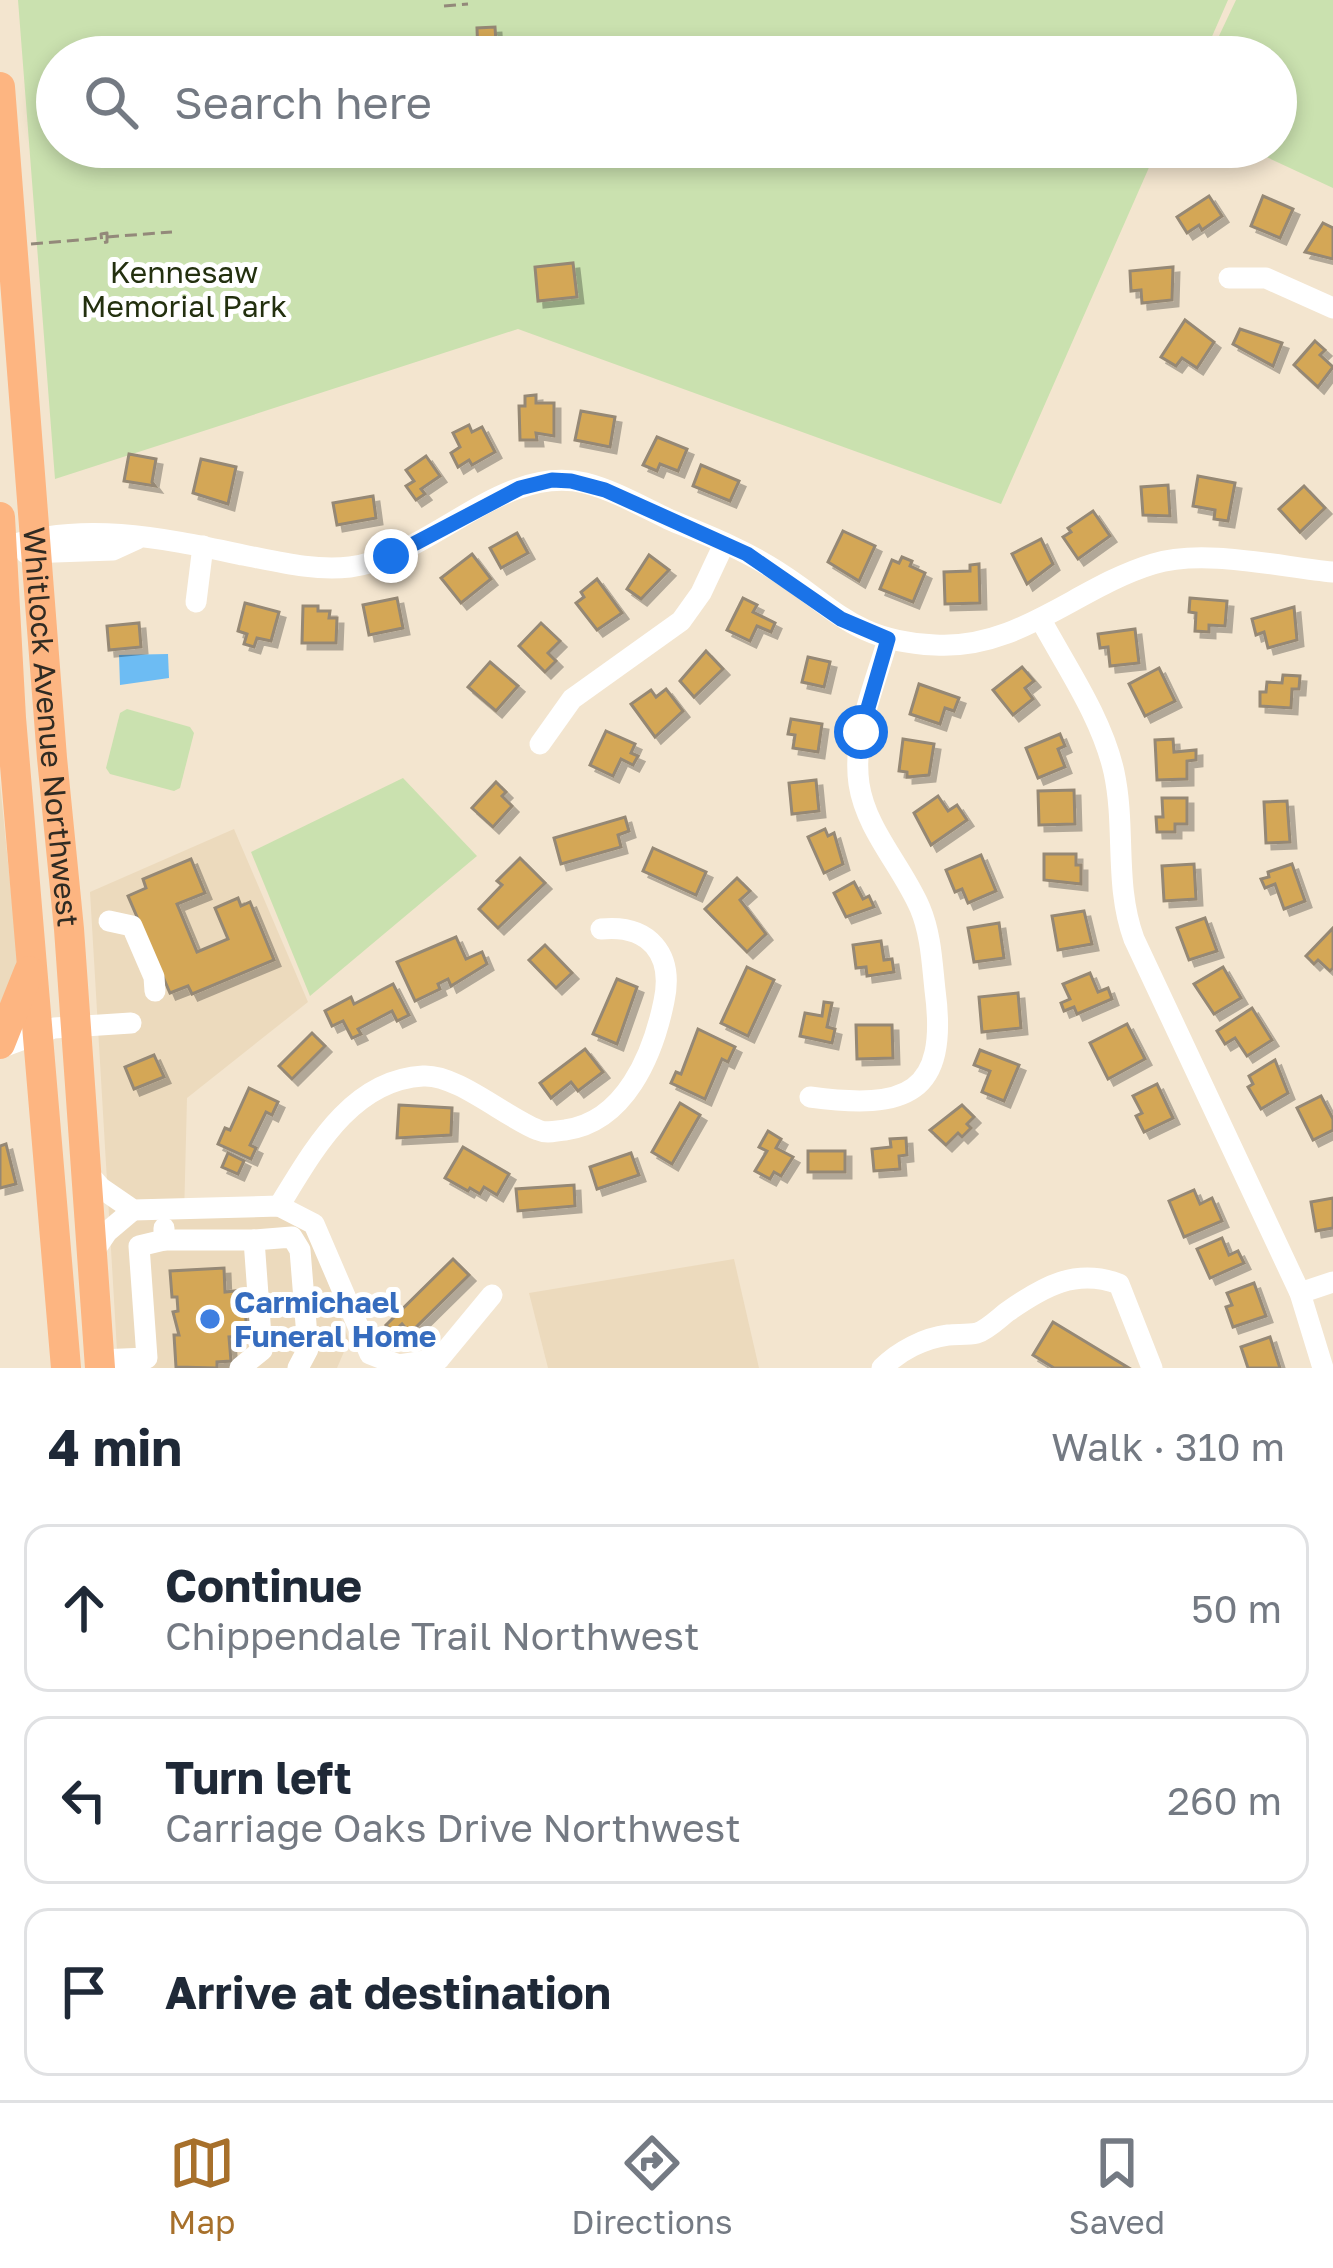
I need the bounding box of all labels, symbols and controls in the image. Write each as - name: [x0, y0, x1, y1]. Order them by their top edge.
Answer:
- search box: [36, 36, 1297, 168]
- icon: search: [78, 69, 144, 135]
- text: Search here: [174, 75, 432, 129]
- park label: Kennesaw Memorial Park: [81, 254, 287, 324]
- street label: Whitlock Avenue Northwest: [16, 526, 87, 929]
- route end: [364, 529, 418, 583]
- route start: [834, 705, 888, 759]
- place label: Carmichael Funeral Home: [234, 1284, 437, 1354]
- marker: Carmichael Funeral Home: [197, 1306, 223, 1332]
- text: 4 min: [48, 1416, 182, 1477]
- text: Walk · 310 m: [1051, 1423, 1285, 1470]
- text: Continue: [165, 1558, 362, 1612]
- icon: ahead: [51, 1575, 117, 1641]
- text: 50 m: [1191, 1585, 1282, 1632]
- text: Chippendale Trail Northwest: [165, 1612, 700, 1659]
- text: Turn left: [165, 1750, 352, 1804]
- icon: left: [51, 1767, 117, 1833]
- text: 260 m: [1167, 1777, 1282, 1824]
- text: Carriage Oaks Drive Northwest: [165, 1804, 741, 1851]
- icon: arrive: [51, 1959, 117, 2025]
- text: Arrive at destination: [165, 1965, 611, 2019]
- tab: Map: [168, 2130, 235, 2241]
- tab: Directions: [571, 2130, 733, 2241]
- tab: Saved: [1069, 2130, 1165, 2241]

